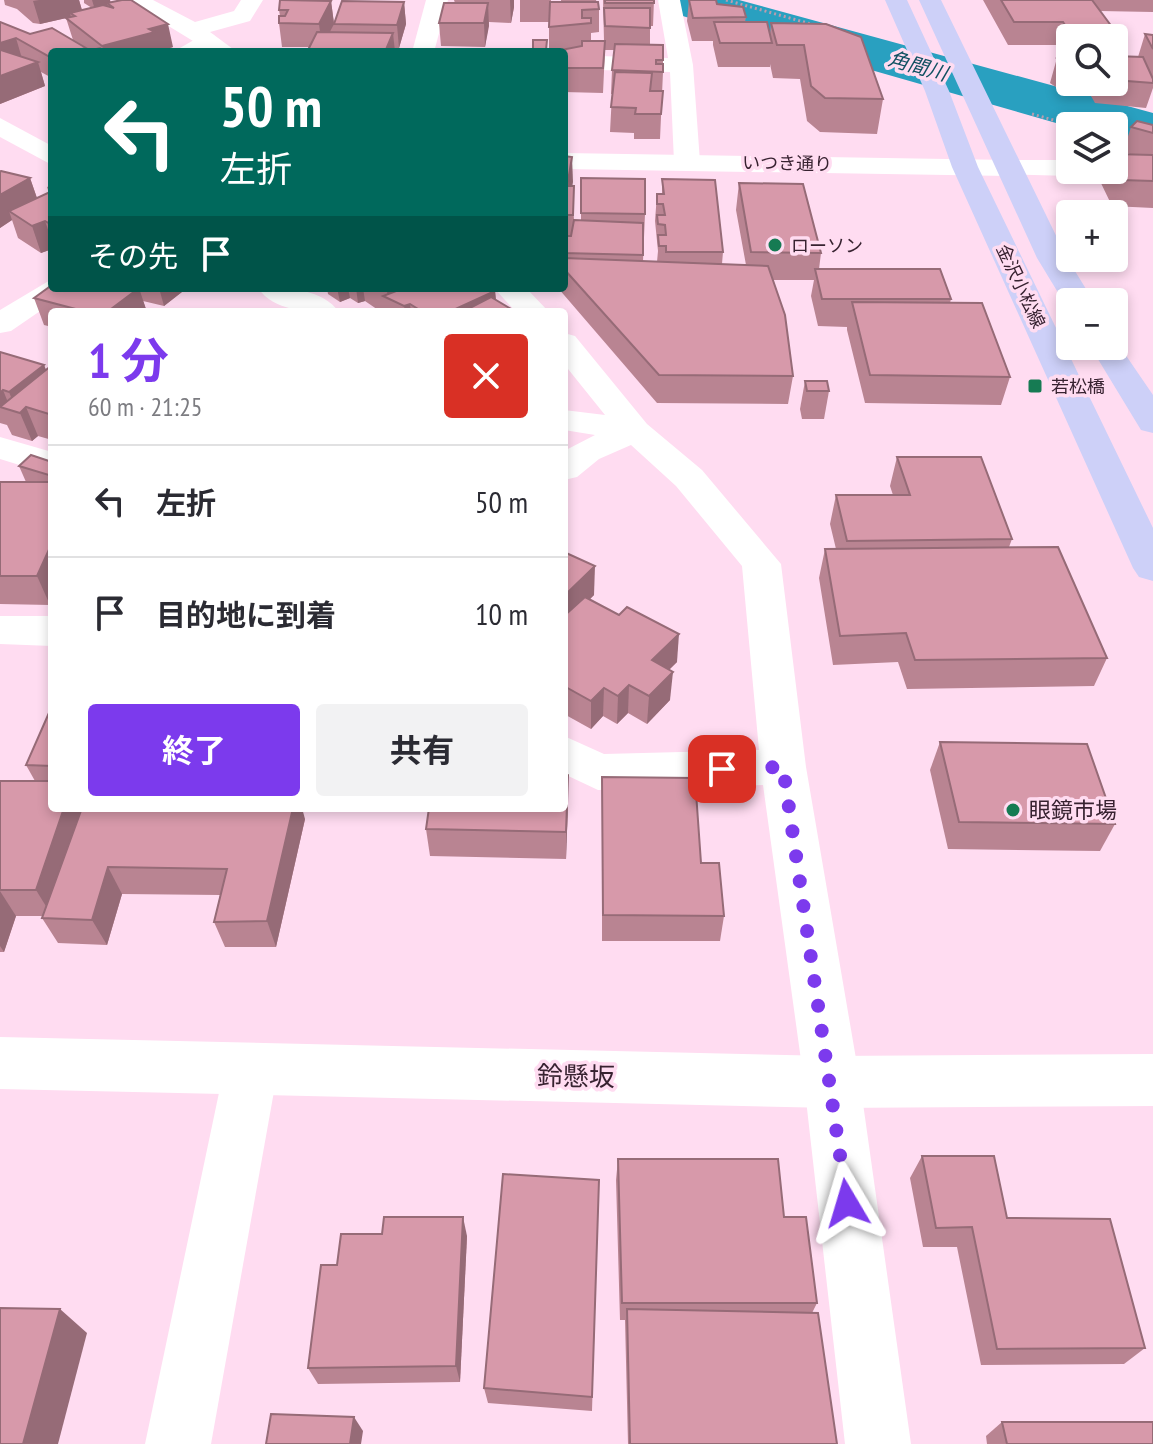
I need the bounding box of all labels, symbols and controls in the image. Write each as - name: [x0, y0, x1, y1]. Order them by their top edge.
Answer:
- map controls: [1056, 24, 1128, 360]
- button: search: [1056, 24, 1128, 96]
- water label: 角間川: [886, 45, 952, 87]
- text: 50 m: [220, 70, 322, 142]
- icon: left: [88, 80, 192, 184]
- button: layers: [1056, 112, 1128, 184]
- text: 左折: [220, 145, 292, 192]
- street label: いつき通り: [742, 151, 832, 175]
- button: +: [1056, 200, 1128, 272]
- icon: arrive: [194, 232, 238, 276]
- place label: ローソン: [791, 234, 863, 257]
- text: その先: [88, 236, 178, 275]
- marker: ローソン: [766, 236, 784, 254]
- street label: 金沢小松線: [992, 240, 1050, 332]
- button: −: [1056, 288, 1128, 360]
- text: 1 分: [88, 329, 169, 391]
- button: close: [444, 334, 528, 418]
- place label: 若松橋: [1051, 375, 1105, 398]
- marker: 若松橋: [1026, 377, 1044, 395]
- text: 60 m · 21:25: [88, 390, 203, 423]
- icon: left: [88, 479, 132, 523]
- text: 50 m: [475, 482, 528, 521]
- text: 左折: [156, 483, 216, 522]
- icon: arrive: [88, 591, 132, 635]
- text: 10 m: [475, 594, 528, 633]
- text: 目的地に到着: [156, 595, 336, 634]
- button: 終了: [88, 704, 300, 796]
- button: 共有: [316, 704, 528, 796]
- pin: [688, 735, 756, 803]
- icon: arrive: [700, 747, 744, 791]
- place label: 眼鏡市場: [1029, 796, 1117, 824]
- marker: 眼鏡市場: [1004, 801, 1022, 819]
- street label: 鈴懸坂: [537, 1059, 615, 1093]
- position arrow: [805, 1161, 889, 1245]

